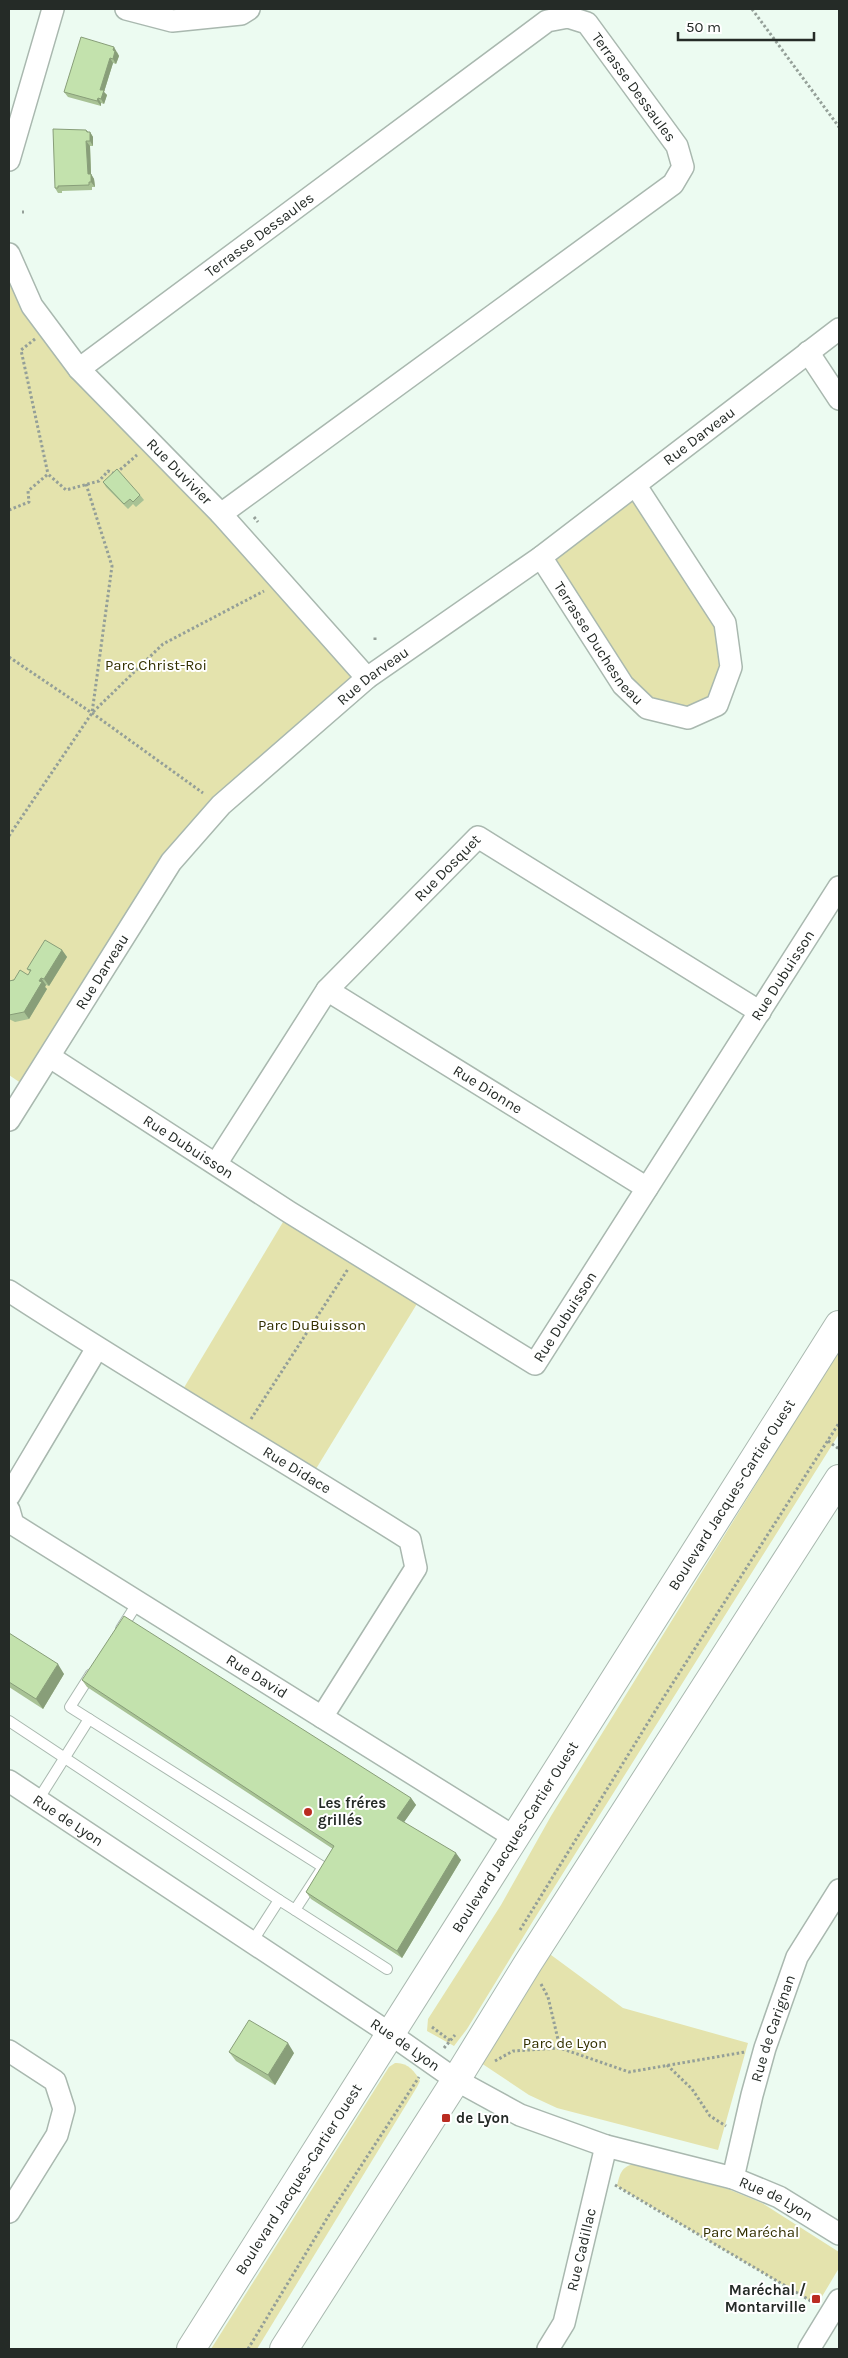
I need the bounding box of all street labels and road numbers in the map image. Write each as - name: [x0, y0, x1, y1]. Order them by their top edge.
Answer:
- street label: Terrasse Dessaules: [588, 29, 680, 145]
- street label: Terrasse Dessaules: [202, 188, 317, 281]
- street label: Rue Darveau: [660, 403, 739, 469]
- street label: Rue Duvivier: [143, 435, 216, 509]
- street label: Terrasse Duchesneau: [550, 578, 647, 709]
- street label: Rue Darveau: [333, 643, 412, 709]
- street label: Rue Dosquet: [411, 830, 485, 905]
- street label: Rue Dubuisson: [747, 927, 818, 1024]
- street label: Rue Darveau: [72, 931, 132, 1013]
- street label: Rue Dionne: [450, 1061, 526, 1118]
- street label: Rue Dubuisson: [140, 1111, 237, 1183]
- street label: Rue Dubuisson: [530, 1268, 601, 1366]
- street label: Boulevard Jacques-Cartier Ouest: [664, 1395, 799, 1594]
- street label: Rue Didace: [260, 1442, 334, 1498]
- street label: Rue David: [223, 1650, 291, 1702]
- street label: Boulevard Jacques-Cartier Ouest: [448, 1738, 582, 1936]
- street label: Rue de Lyon: [30, 1790, 107, 1850]
- street label: Rue de Carignan: [747, 1972, 799, 2084]
- street label: Rue de Lyon: [367, 2014, 444, 2075]
- street label: Boulevard Jacques-Cartier Ouest: [231, 2080, 366, 2278]
- street label: Rue de Lyon: [737, 2173, 816, 2225]
- street label: Rue Cadillac: [563, 2206, 600, 2293]

